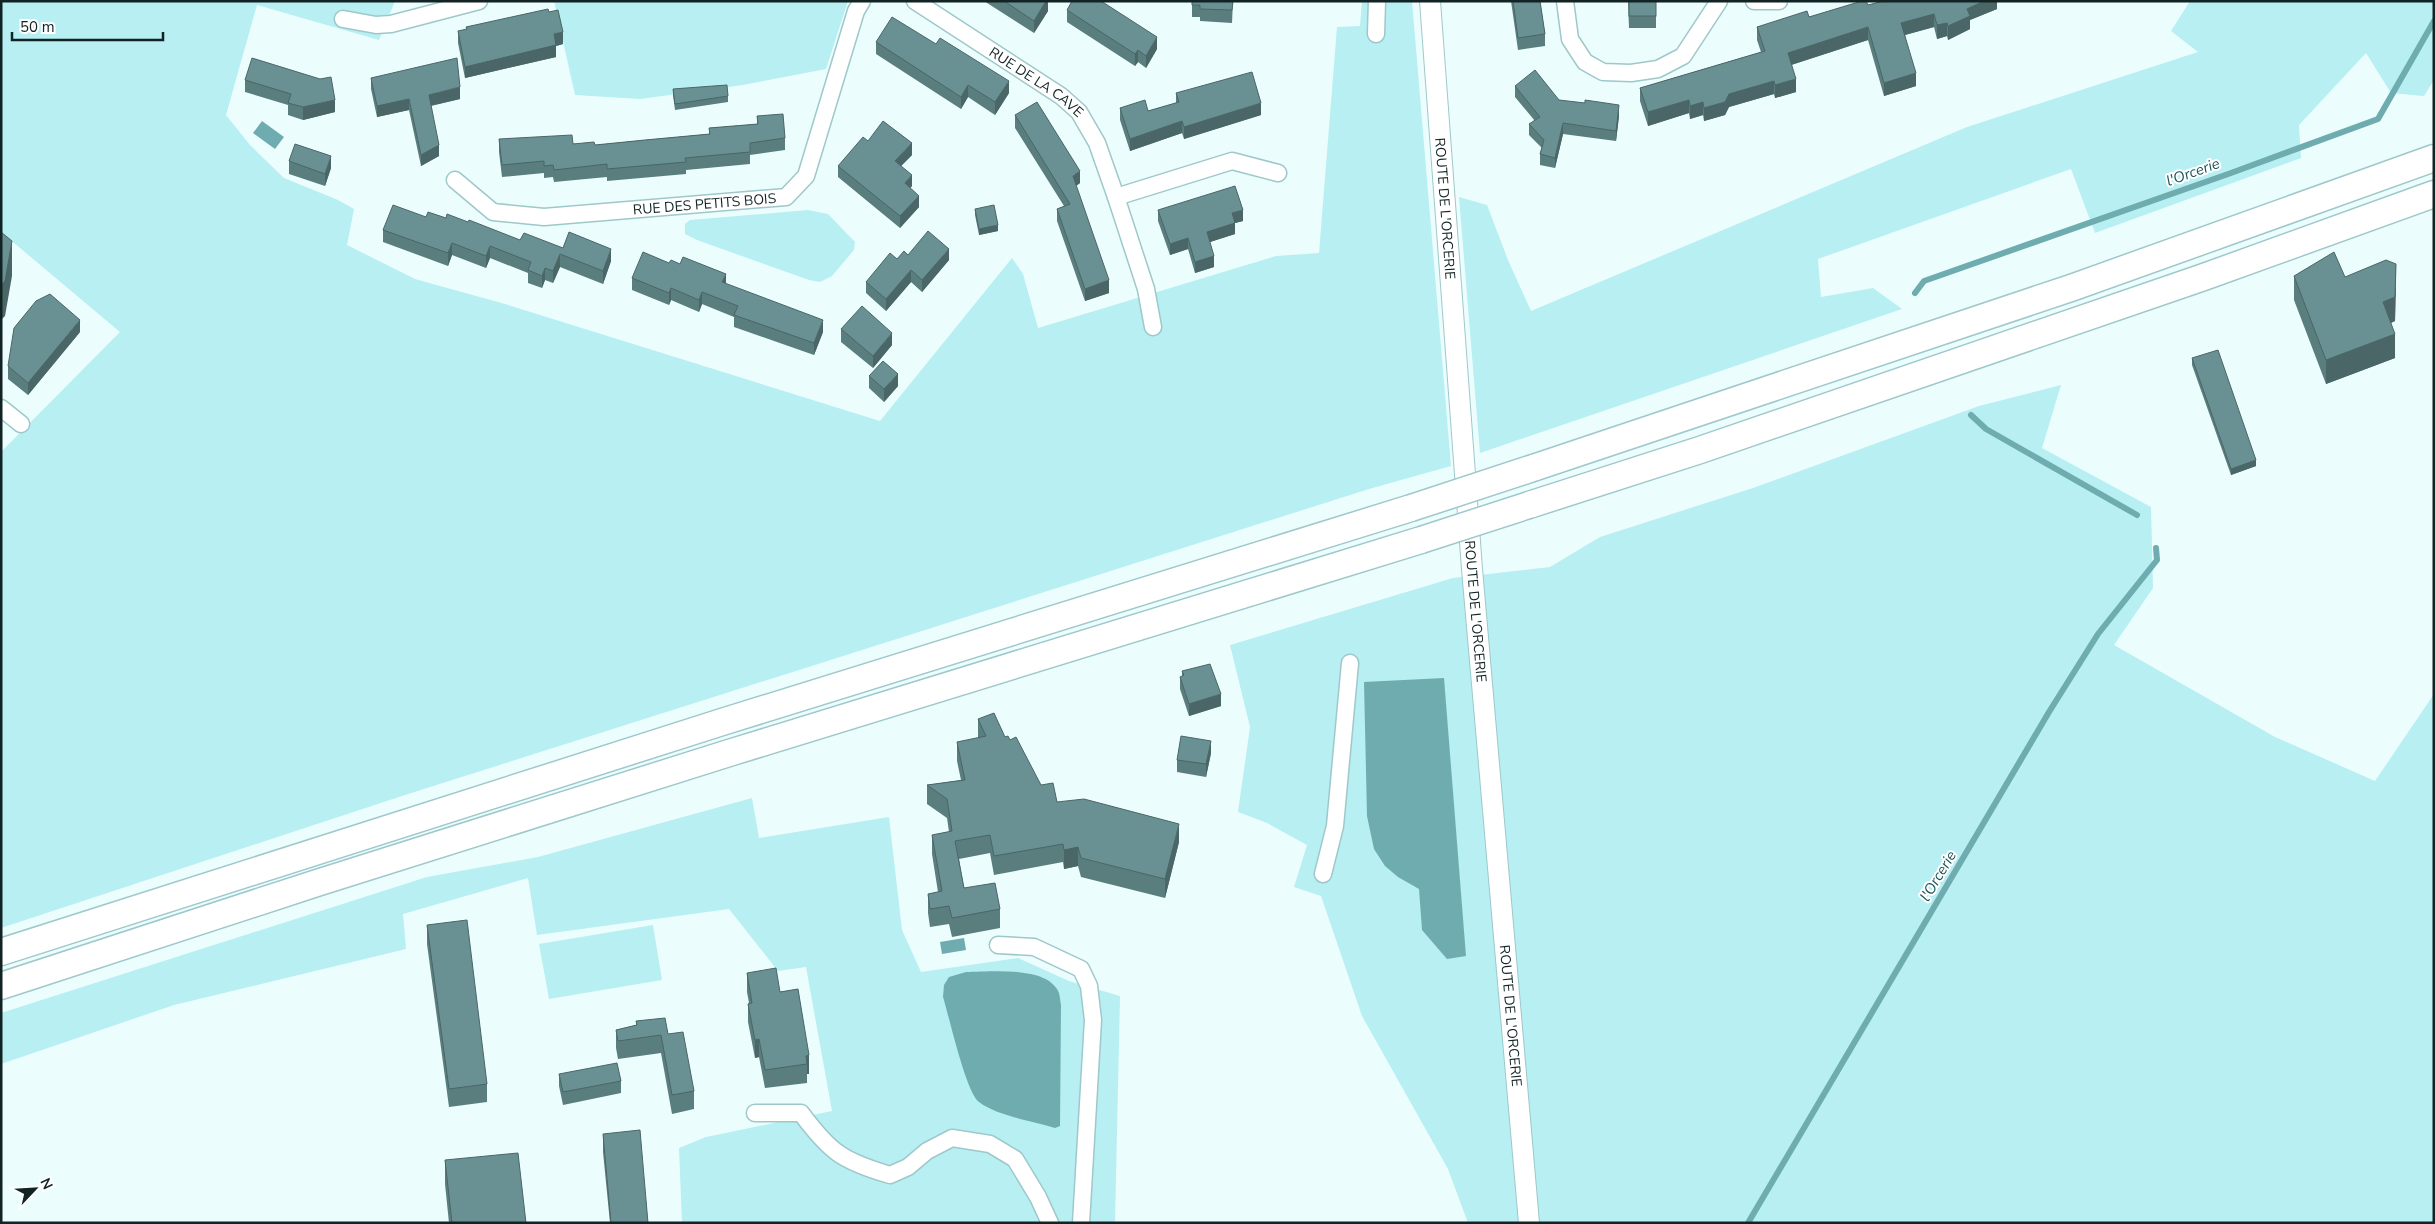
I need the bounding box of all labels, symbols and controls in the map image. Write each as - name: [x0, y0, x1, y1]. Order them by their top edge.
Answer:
- scale bar: [12, 10, 164, 42]
- text: 50 m: [20, 17, 55, 37]
- street label: RUE DE LA CAVE: [986, 42, 1088, 121]
- street label: ROUTE DE L'ORCERIE: [1431, 137, 1460, 280]
- water label: l'Orcerie: [2163, 153, 2223, 191]
- street label: RUE DES PETITS BOIS: [632, 188, 777, 219]
- street label: ROUTE DE L'ORCERIE: [1460, 540, 1491, 683]
- water label: l'Orcerie: [1915, 847, 1961, 905]
- street label: ROUTE DE L'ORCERIE: [1495, 944, 1527, 1087]
- north arrow: [10, 1164, 60, 1214]
- text: N: [36, 1175, 57, 1192]

